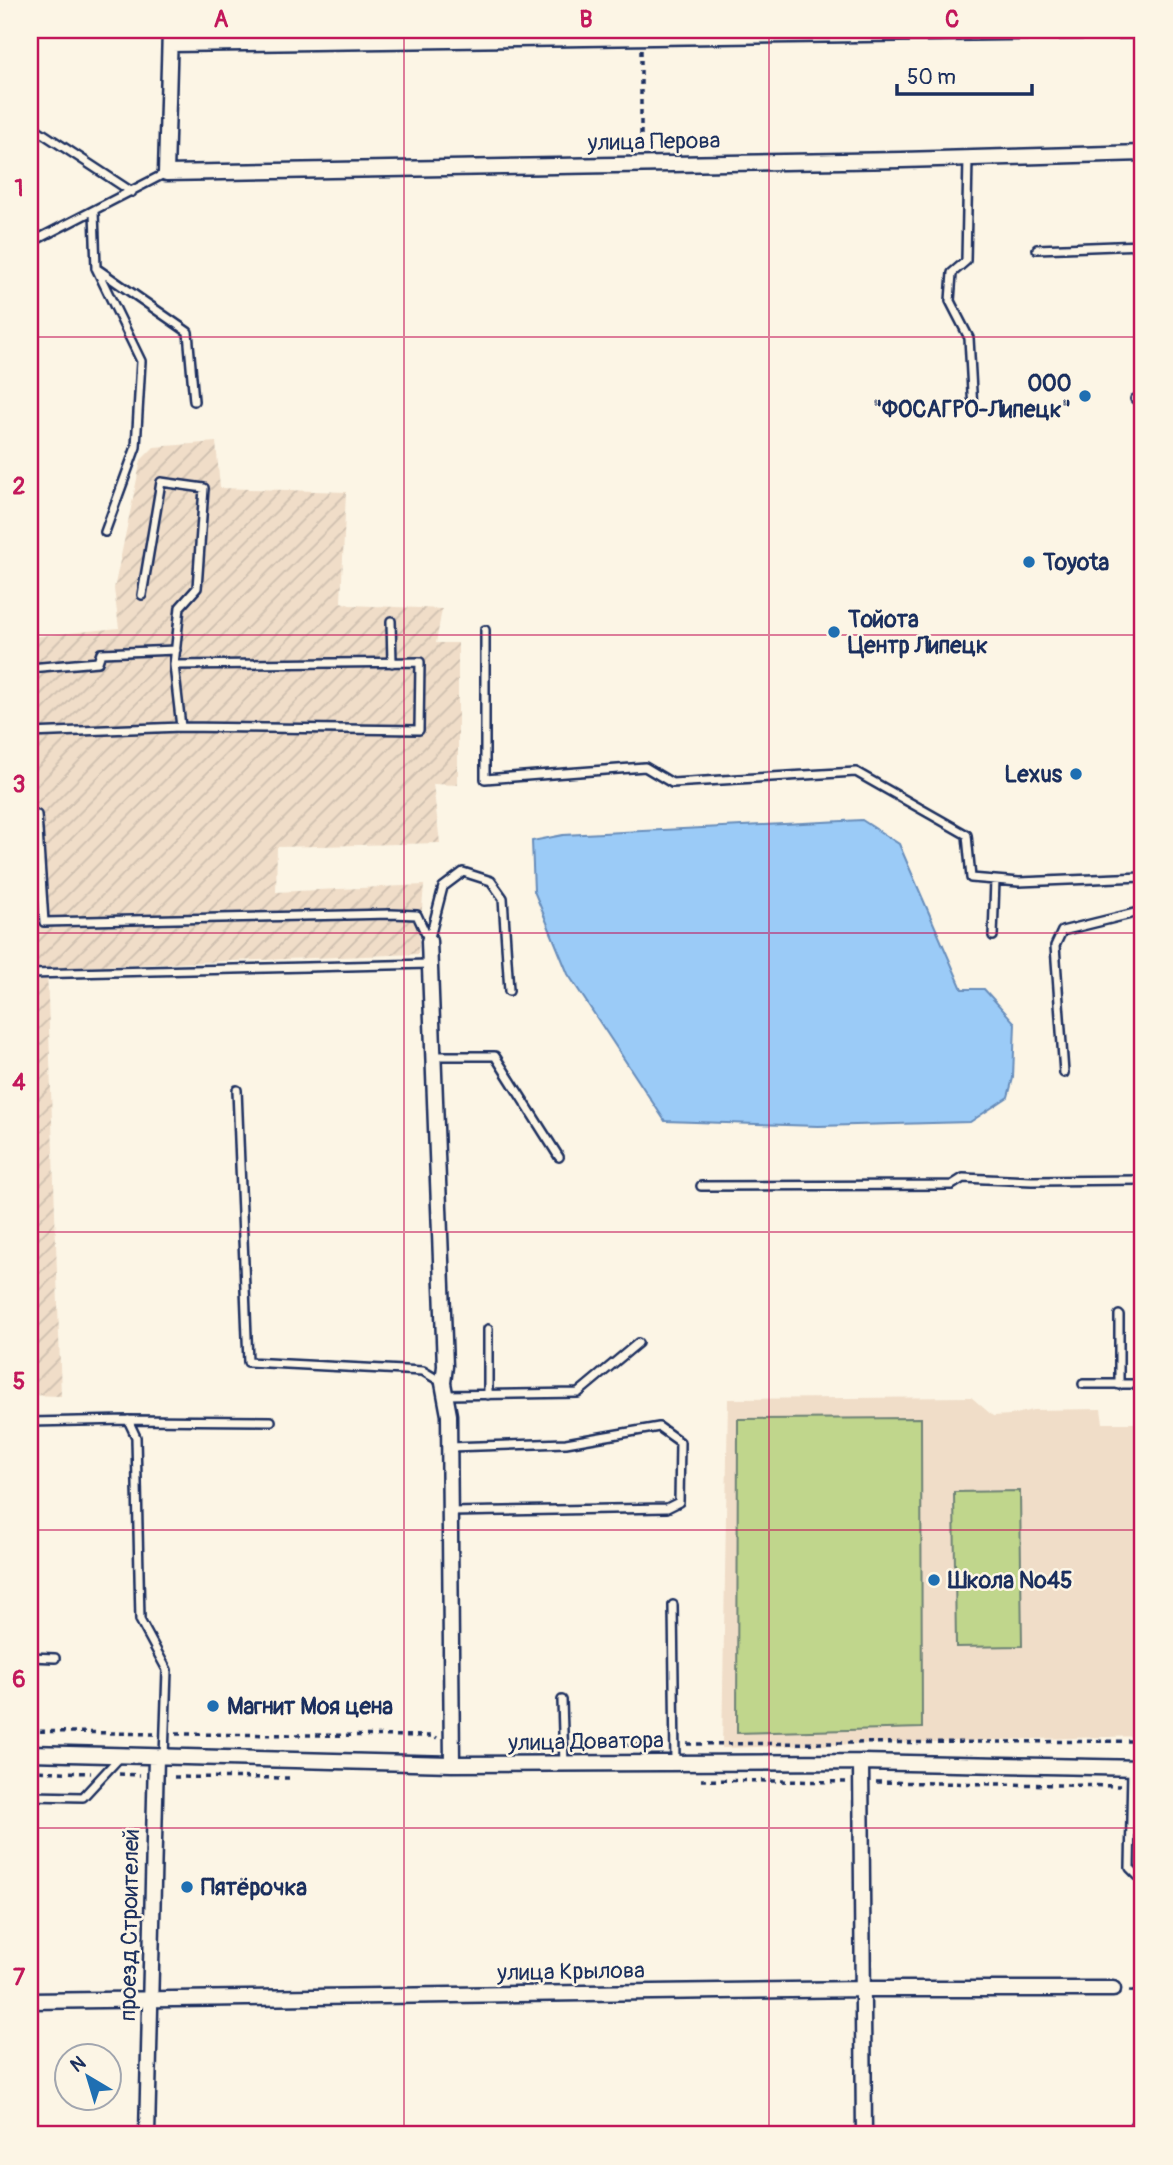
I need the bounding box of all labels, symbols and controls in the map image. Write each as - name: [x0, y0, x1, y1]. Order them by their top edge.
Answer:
- text: A: [214, 5, 229, 34]
- text: B: [579, 5, 593, 34]
- text: C: [945, 5, 959, 34]
- scale bar: [897, 52, 1031, 96]
- text: 50 m: [907, 64, 956, 91]
- street label: улица Перова: [586, 126, 721, 157]
- text: 1: [15, 174, 24, 203]
- place label: ООО "ФОСАГРО-Липецк": [873, 369, 1071, 424]
- marker: ООО "ФОСАГРО-Липецк": [1077, 388, 1093, 404]
- text: 2: [13, 472, 26, 501]
- place label: Toyota: [1042, 548, 1110, 577]
- marker: Toyota: [1021, 554, 1037, 570]
- place label: Тойота Центр Липецк: [847, 605, 988, 660]
- marker: Тойота Центр Липецк: [826, 624, 842, 640]
- place label: Lexus: [1004, 760, 1063, 789]
- marker: Lexus: [1068, 766, 1084, 782]
- text: 3: [13, 770, 25, 799]
- text: 4: [12, 1068, 26, 1097]
- text: 5: [13, 1367, 25, 1396]
- place label: Школа №45: [947, 1566, 1073, 1595]
- marker: Школа №45: [926, 1572, 942, 1588]
- text: 6: [12, 1665, 26, 1694]
- place label: Магнит Моя цена: [227, 1692, 393, 1721]
- marker: Магнит Моя цена: [205, 1698, 221, 1714]
- street label: улица Доватора: [507, 1726, 664, 1757]
- street label: проезд Строителей: [113, 1828, 146, 2022]
- place label: Пятёрочка: [201, 1873, 307, 1902]
- marker: Пятёрочка: [179, 1879, 195, 1895]
- street label: улица Крылова: [496, 1956, 645, 1987]
- text: 7: [13, 1963, 26, 1992]
- north arrow: [52, 2042, 122, 2112]
- text: N: [66, 2051, 91, 2078]

